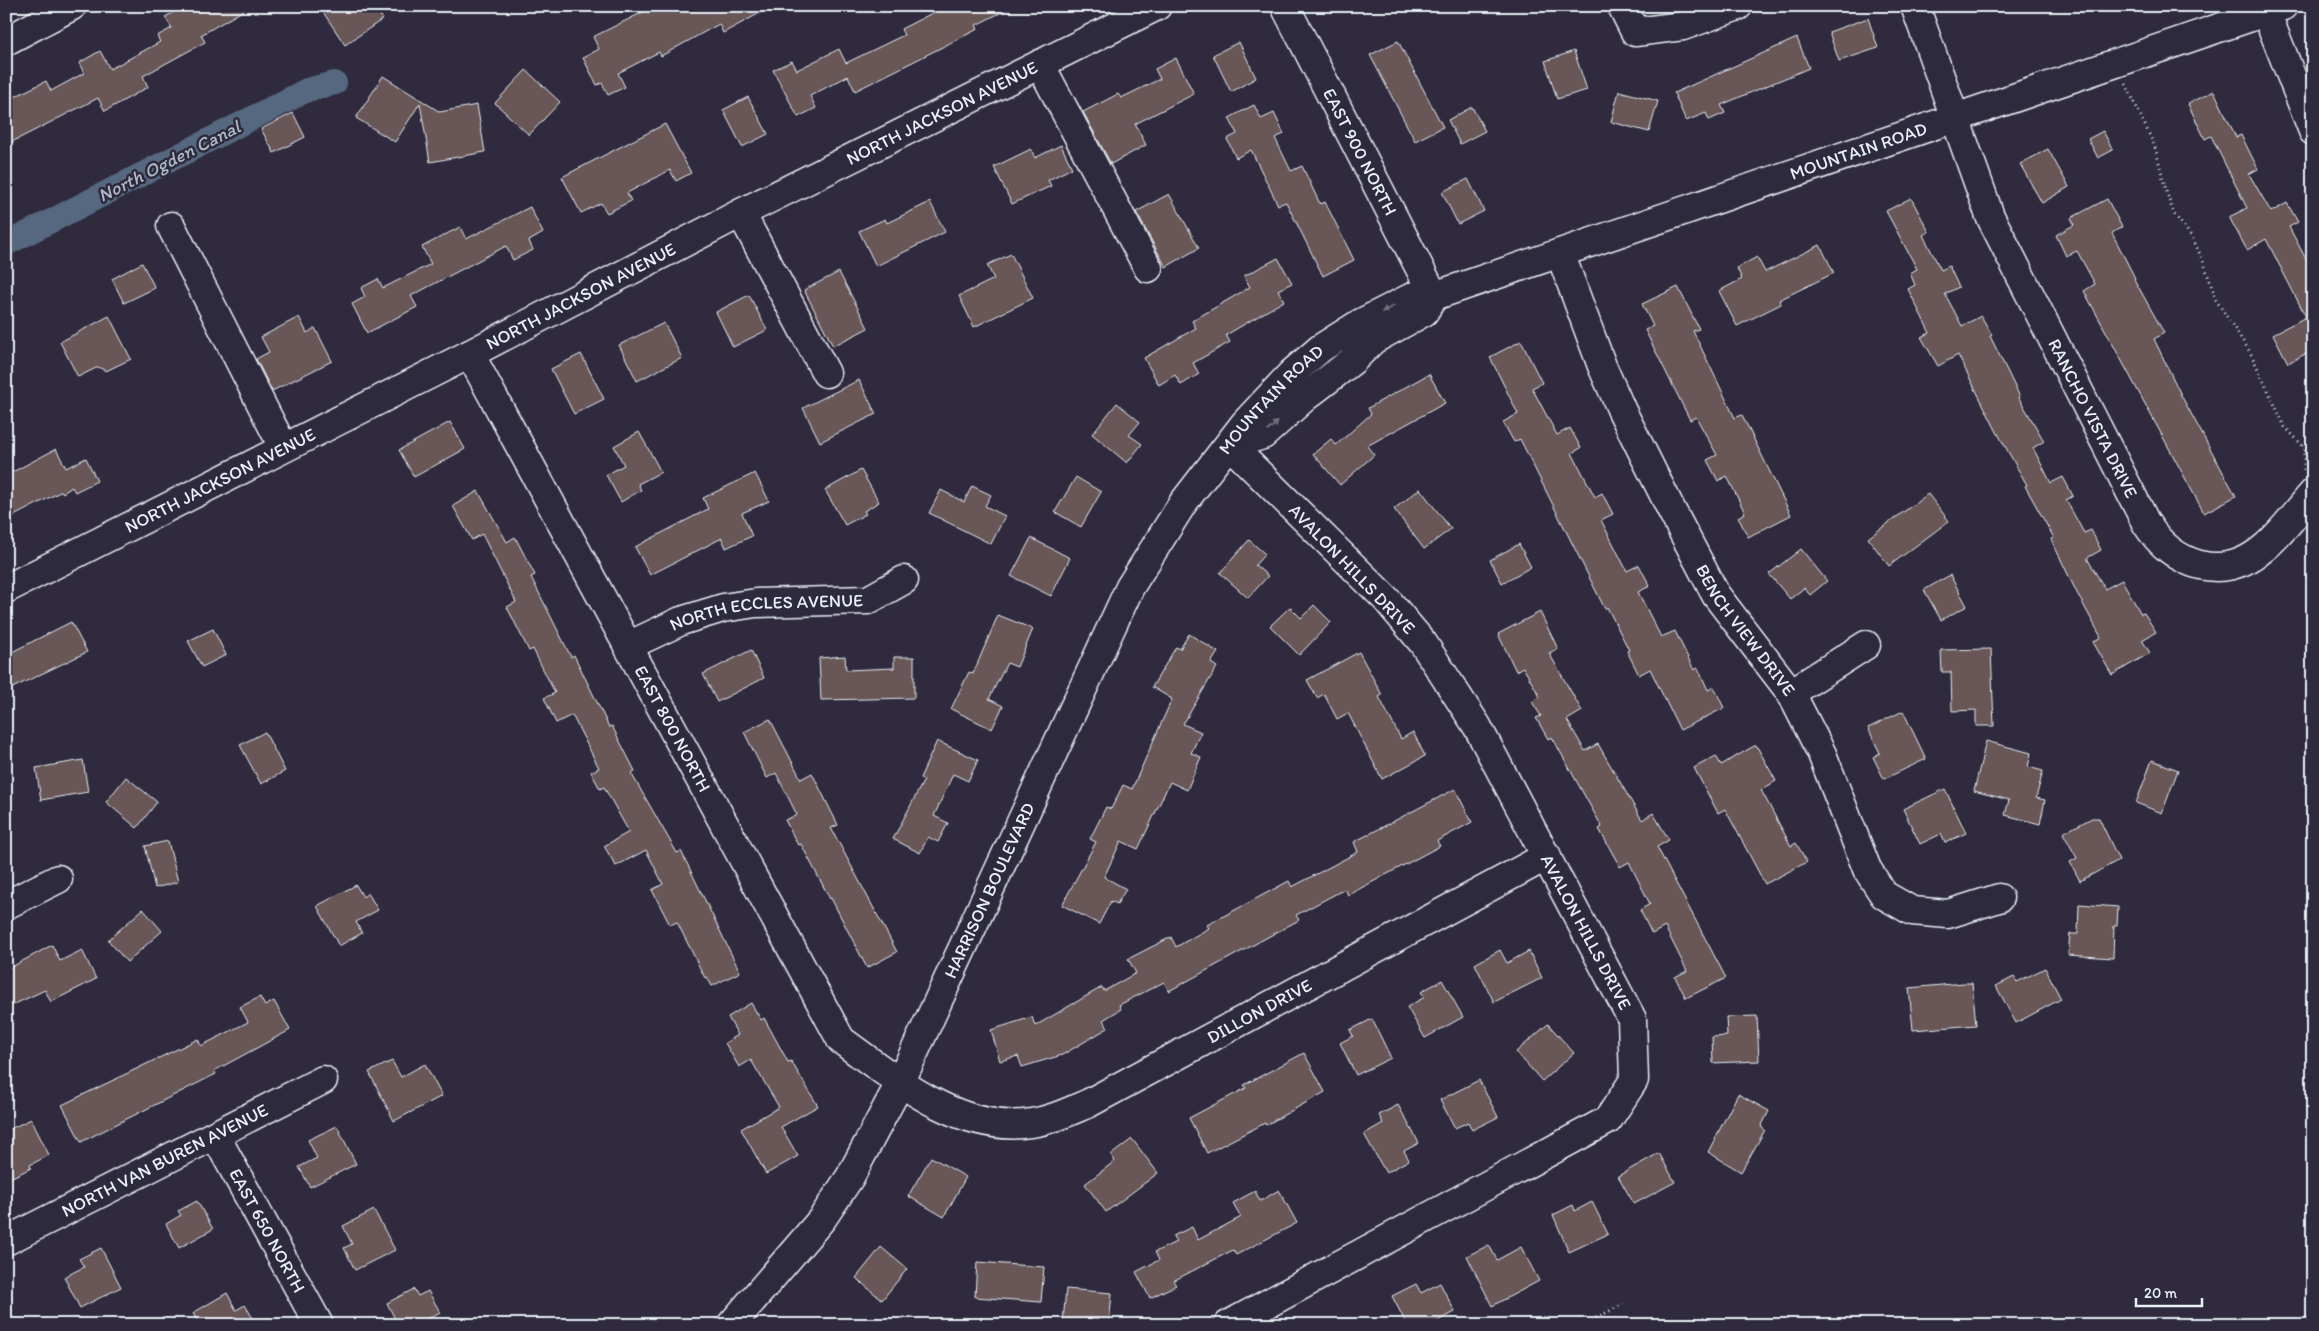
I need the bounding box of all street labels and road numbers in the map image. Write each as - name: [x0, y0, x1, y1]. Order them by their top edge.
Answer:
- street label: NORTH JACKSON AVENUE: [843, 56, 1041, 170]
- street label: EAST 900 NORTH: [1318, 85, 1402, 219]
- street label: MOUNTAIN ROAD: [1787, 117, 1930, 185]
- street label: NORTH JACKSON AVENUE: [482, 238, 679, 355]
- street label: RANCHO VISTA DRIVE: [2043, 335, 2142, 502]
- street label: MOUNTAIN ROAD: [1214, 340, 1328, 459]
- street label: NORTH JACKSON AVENUE: [121, 423, 319, 538]
- street label: AVALON HILLS DRIVE: [1284, 499, 1420, 639]
- street label: BENCH VIEW DRIVE: [1691, 561, 1800, 700]
- street label: NORTH ECCLES AVENUE: [666, 589, 863, 636]
- street label: EAST 800 NORTH: [630, 662, 716, 796]
- street label: HARRISON BOULEVARD: [939, 799, 1040, 982]
- street label: AVALON HILLS DRIVE: [1536, 851, 1636, 1013]
- street label: DILLON DRIVE: [1203, 974, 1316, 1048]
- street label: NORTH VAN BUREN AVENUE: [58, 1099, 272, 1222]
- street label: EAST 650 NORTH: [224, 1165, 310, 1297]

